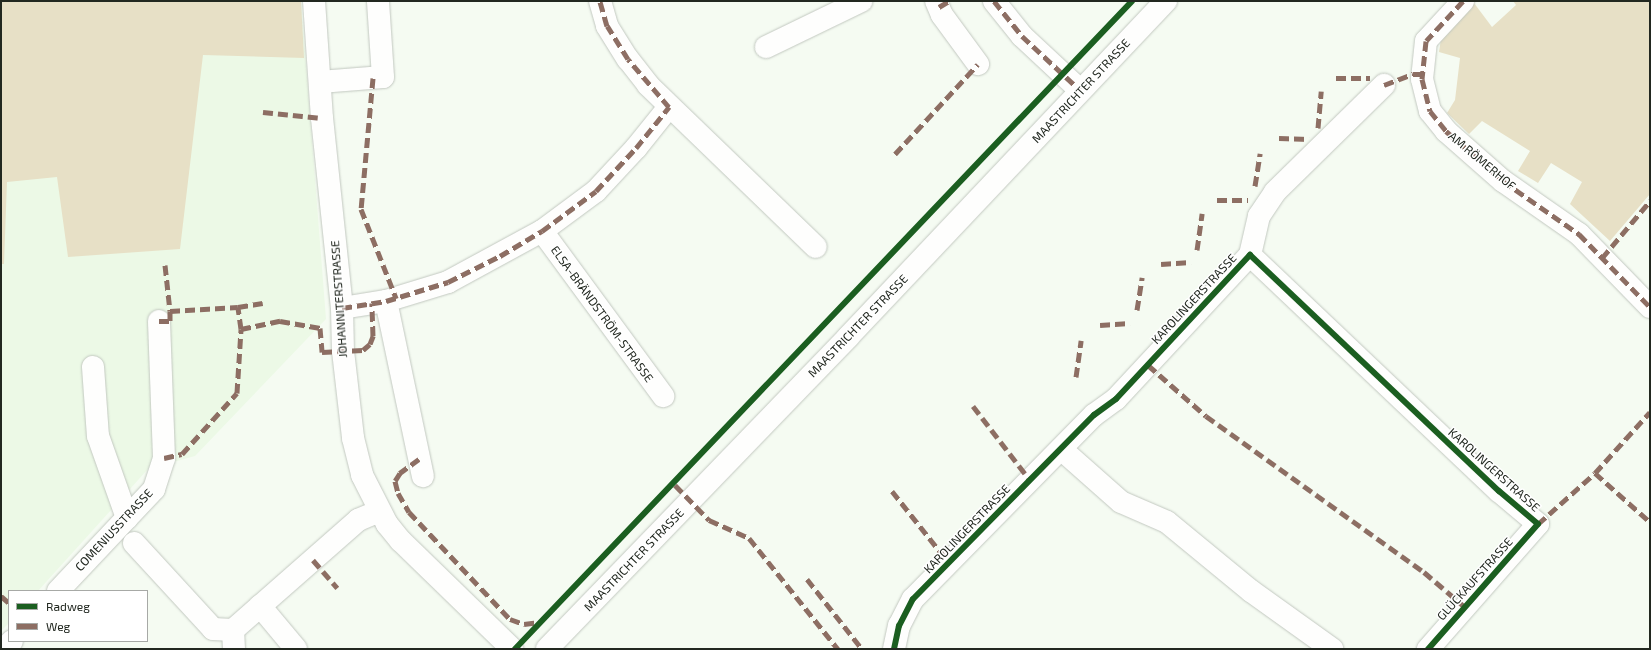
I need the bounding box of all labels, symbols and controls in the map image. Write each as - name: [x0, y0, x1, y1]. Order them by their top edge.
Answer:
- street label: MAASTRICHTER STRASSE: [1029, 36, 1133, 146]
- street label: AM RÖMERHOF: [1445, 129, 1519, 193]
- street label: JOHANNITERSTRASSE: [328, 240, 350, 358]
- street label: ELSA-BRÄNDSTRÖM-STRASSE: [548, 243, 656, 385]
- street label: KAROLINGERSTRASSE: [1148, 251, 1240, 347]
- street label: MAASTRICHTER STRASSE: [805, 272, 911, 380]
- street label: KAROLINGERSTRASSE: [1445, 425, 1543, 515]
- street label: KAROLINGERSTRASSE: [921, 481, 1013, 577]
- street label: COMENIUSSTRASSE: [72, 486, 156, 574]
- street label: MAASTRICHTER STRASSE: [581, 506, 687, 614]
- street label: GLÜCKAUFSTRASSE: [1434, 535, 1516, 623]
- legend: [8, 590, 148, 642]
- text: Radweg: [46, 599, 90, 613]
- text: Weg: [46, 619, 70, 633]

